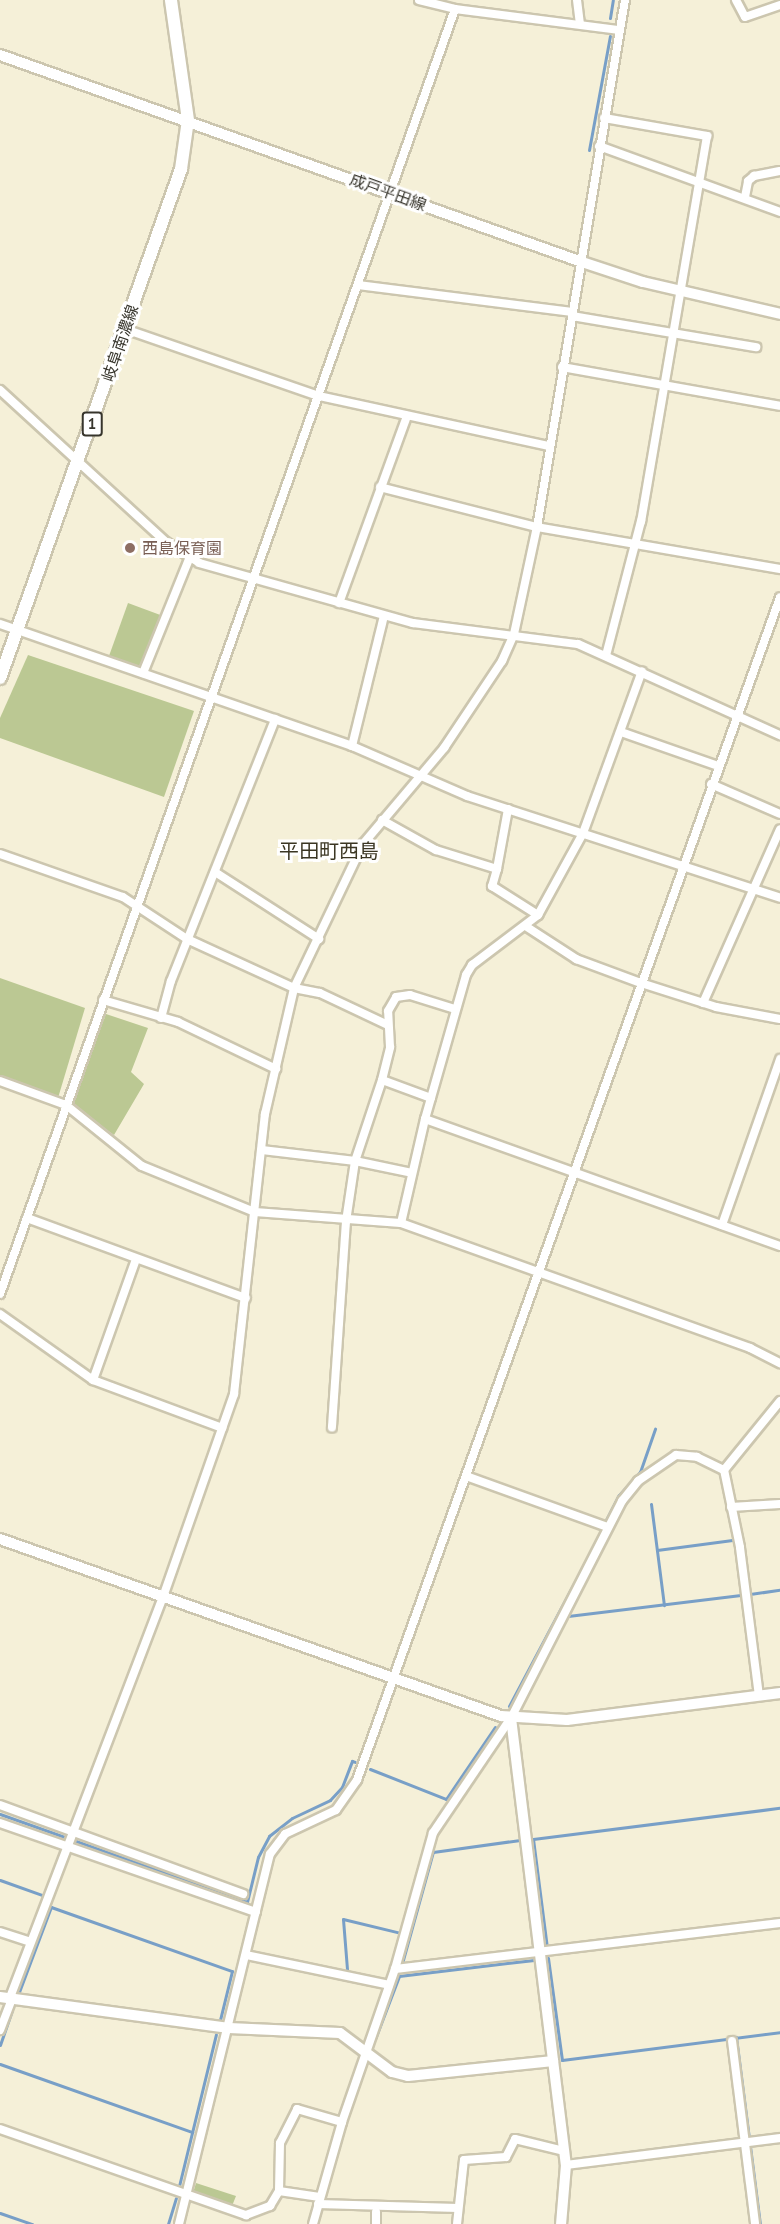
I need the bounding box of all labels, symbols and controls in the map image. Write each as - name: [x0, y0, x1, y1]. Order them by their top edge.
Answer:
- street label: 成戸平田線: [347, 169, 429, 215]
- street label: 岐阜南濃線: [98, 302, 142, 384]
- road number: 1: [82, 412, 103, 436]
- place label: 西島保育園: [142, 538, 222, 558]
- marker: 西島保育園: [123, 541, 137, 555]
- district label: 平田町西島: [279, 839, 379, 863]

